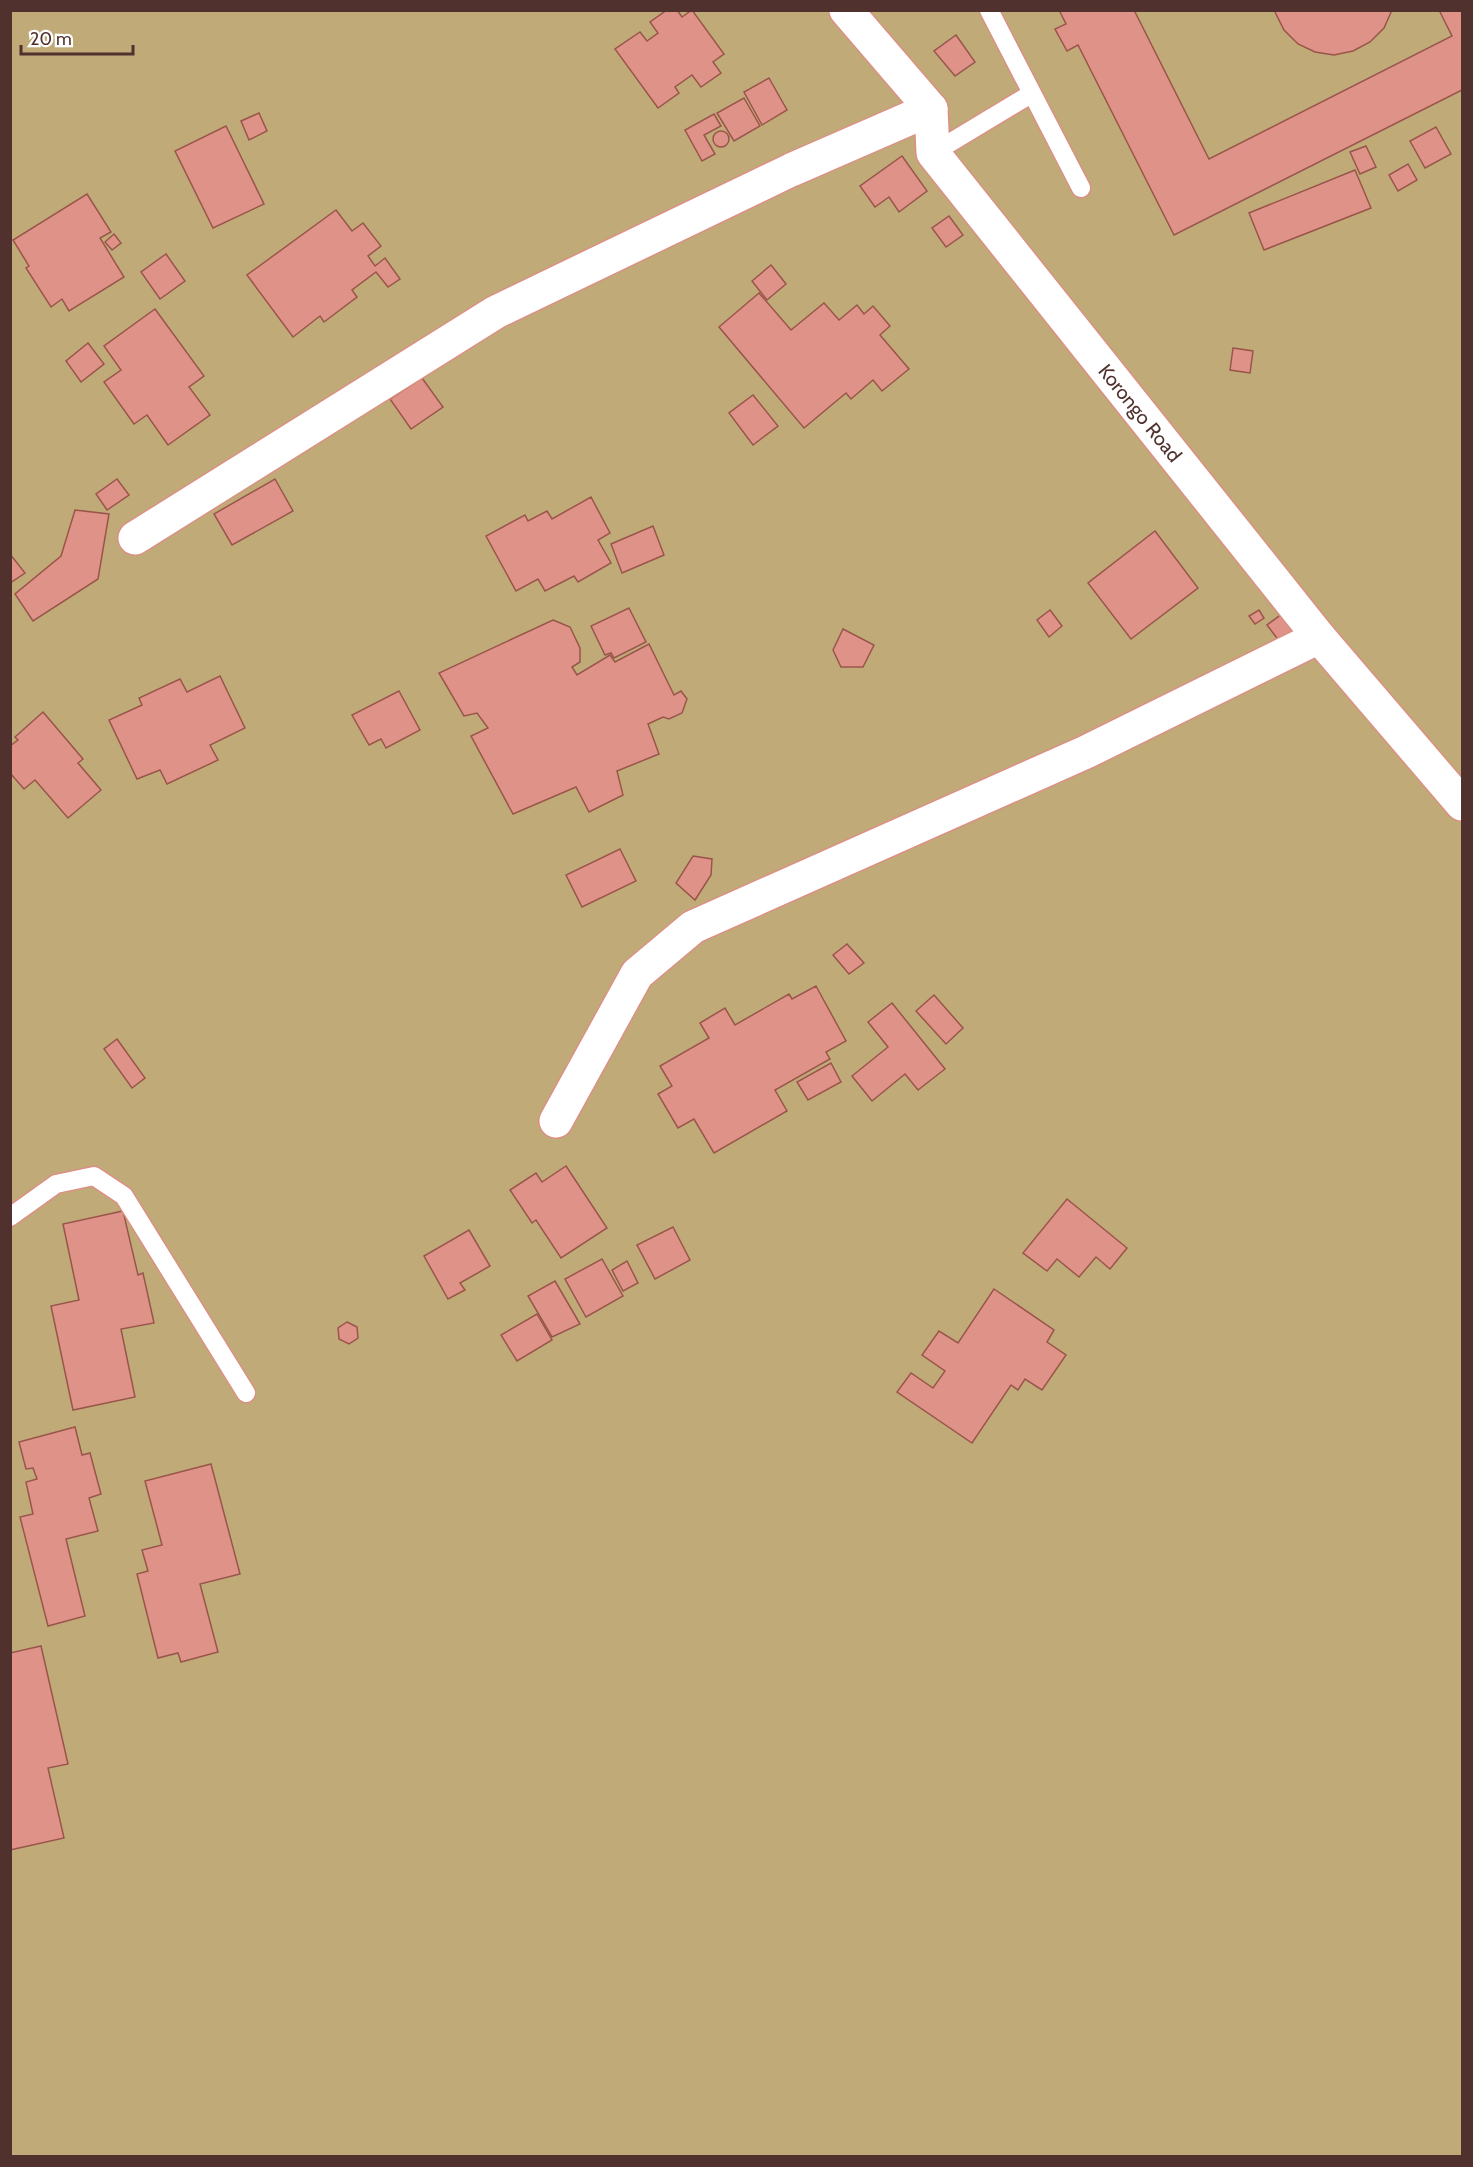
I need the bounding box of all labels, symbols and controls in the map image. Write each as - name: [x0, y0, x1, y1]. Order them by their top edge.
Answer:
- scale bar: [21, 18, 134, 56]
- text: 20 m: [30, 28, 72, 50]
- street label: Korongo Road: [1093, 359, 1187, 467]

